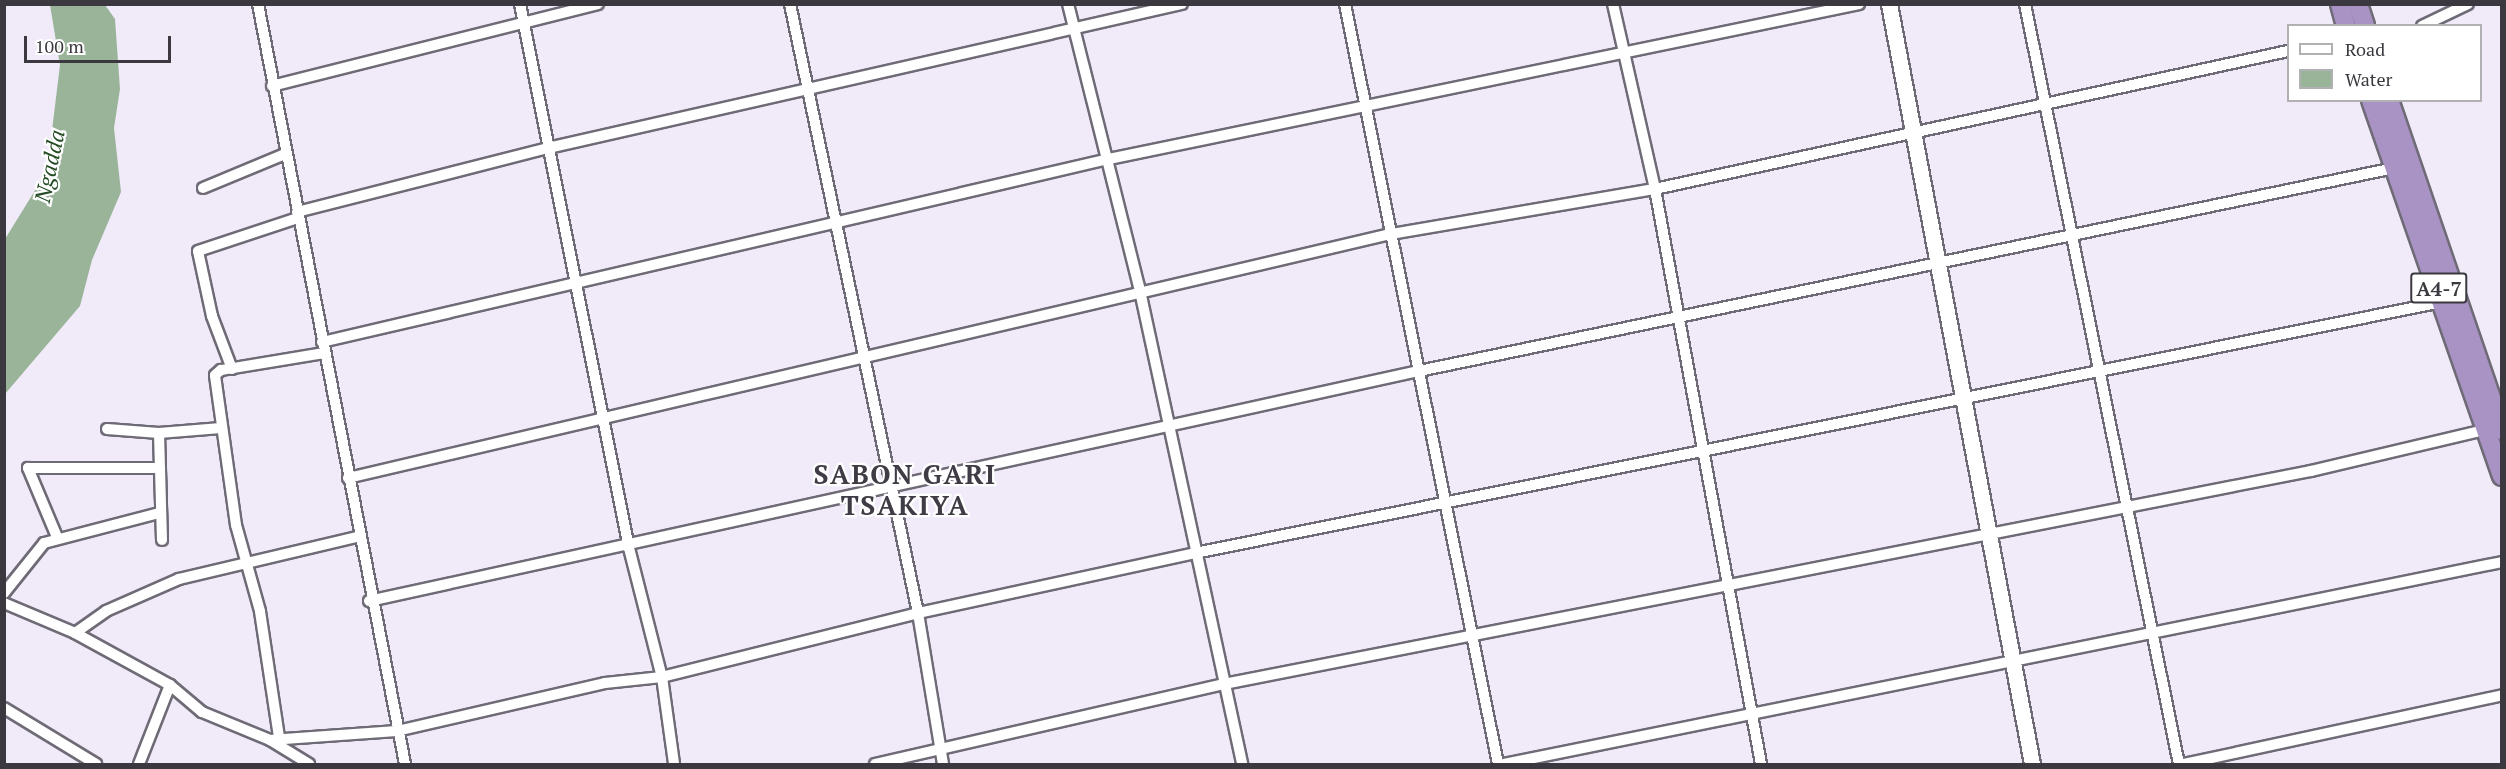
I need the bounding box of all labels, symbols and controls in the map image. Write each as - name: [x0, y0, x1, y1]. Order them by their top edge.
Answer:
- scale bar: [27, 24, 174, 62]
- legend: [2287, 24, 2482, 102]
- text: 100 m: [35, 34, 84, 58]
- text: Road: [2345, 37, 2385, 61]
- text: Water: [2345, 67, 2392, 91]
- water label: Ngadda: [28, 127, 70, 205]
- road number: A4-7: [2409, 271, 2469, 305]
- district label: SABON GARI TSAKIYA: [813, 458, 997, 521]

